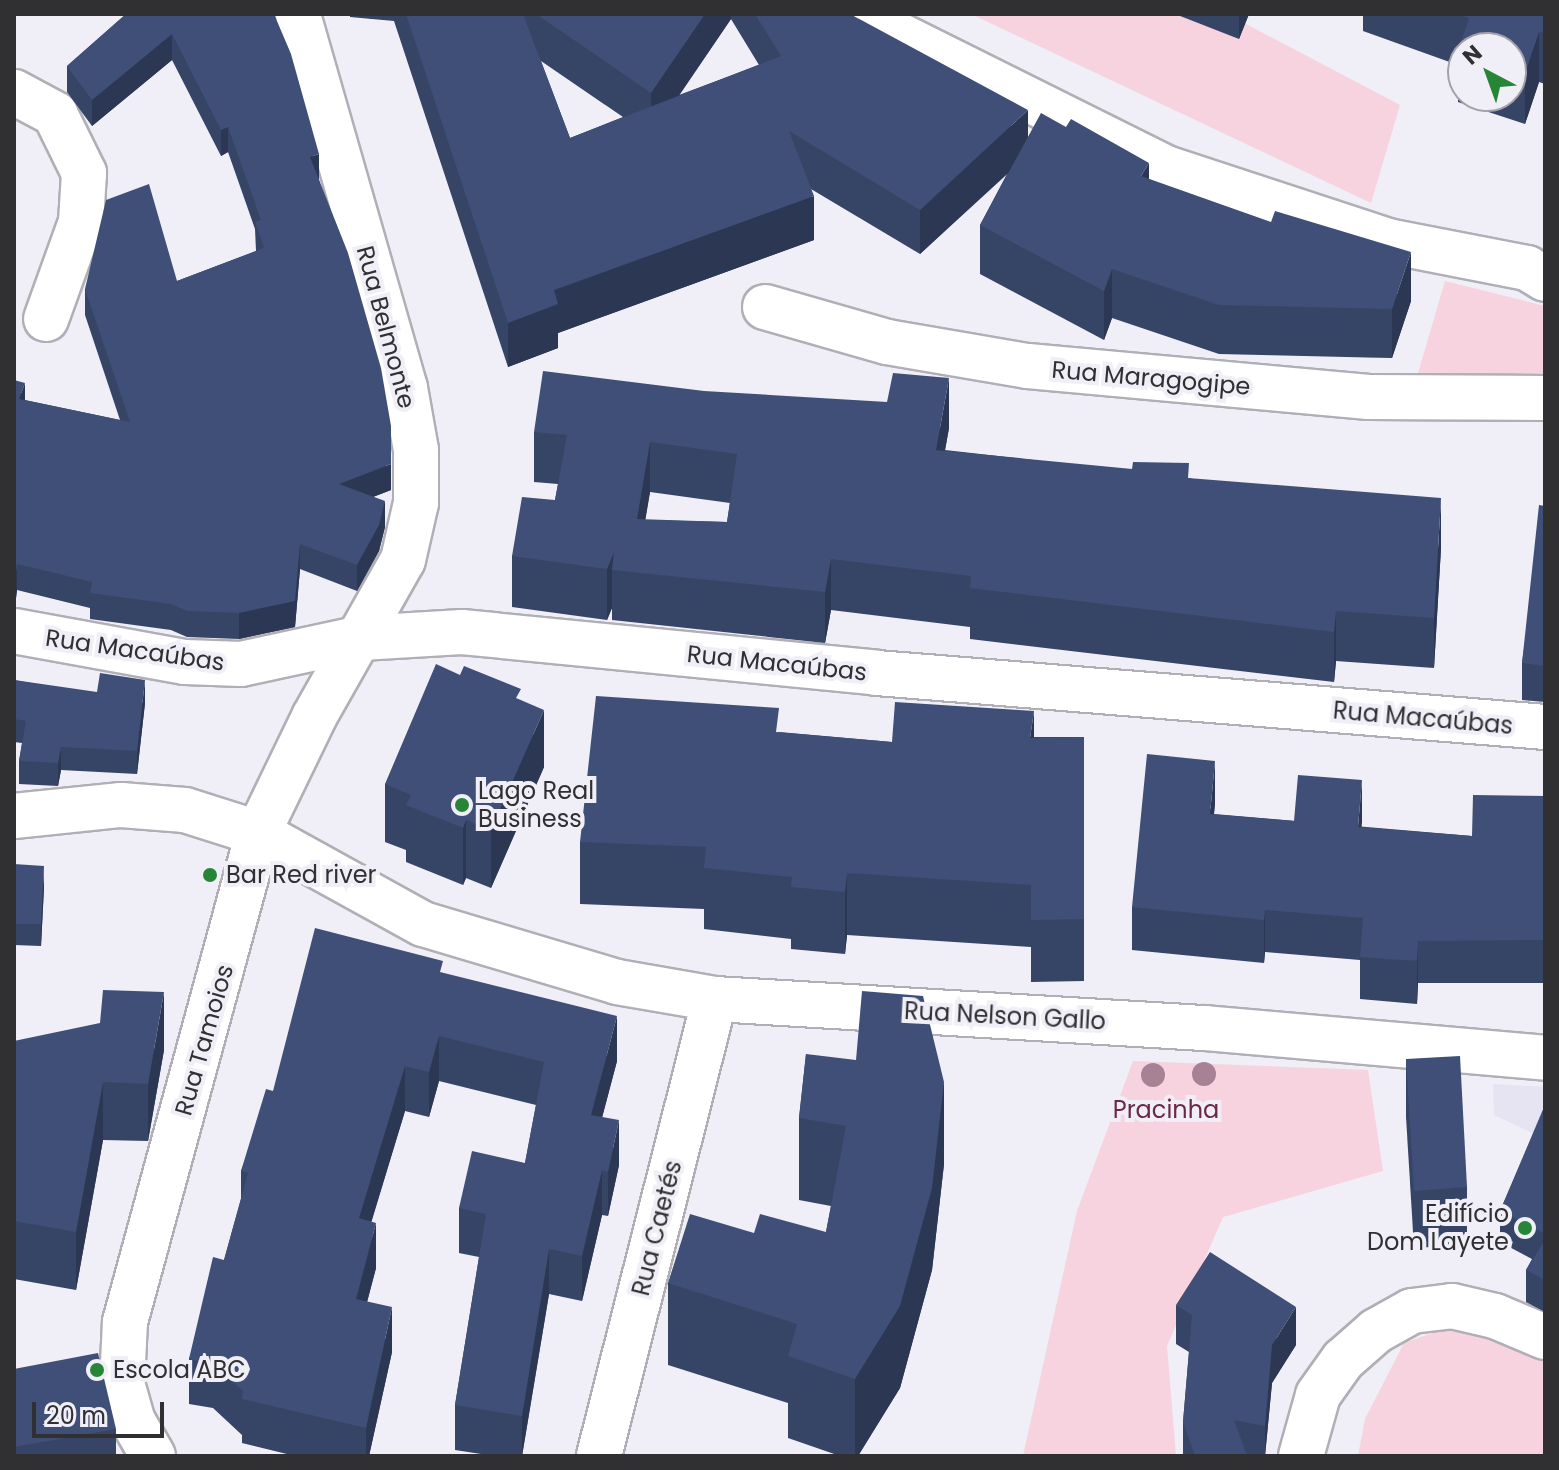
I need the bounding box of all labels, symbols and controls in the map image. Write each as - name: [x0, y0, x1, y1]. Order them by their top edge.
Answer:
- north arrow: [1447, 32, 1527, 112]
- text: N: [1456, 38, 1489, 72]
- street label: Rua Belmonte: [350, 243, 422, 411]
- street label: Rua Maragogipe: [1050, 355, 1252, 401]
- street label: Rua Macaúbas: [44, 623, 226, 677]
- street label: Rua Macaúbas: [686, 639, 868, 687]
- street label: Rua Macaúbas: [1332, 696, 1514, 740]
- place label: Lago Real Business: [478, 777, 594, 833]
- marker: Lago Real Business: [453, 796, 471, 814]
- place label: Bar Red river: [226, 861, 377, 889]
- marker: Bar Red river: [201, 866, 219, 884]
- street label: Rua Tamoios: [169, 961, 239, 1119]
- street label: Rua Nelson Gallo: [903, 996, 1107, 1036]
- park label: Pracinha: [1113, 1096, 1219, 1124]
- street label: Rua Caetés: [626, 1157, 688, 1299]
- place label: Edifício Dom Layete: [1367, 1200, 1509, 1256]
- marker: Edifício Dom Layete: [1516, 1219, 1534, 1237]
- place label: Escola ABC: [113, 1356, 246, 1384]
- marker: Escola ABC: [88, 1361, 106, 1379]
- scale bar: [36, 1386, 168, 1436]
- text: 20 m: [46, 1399, 106, 1432]

